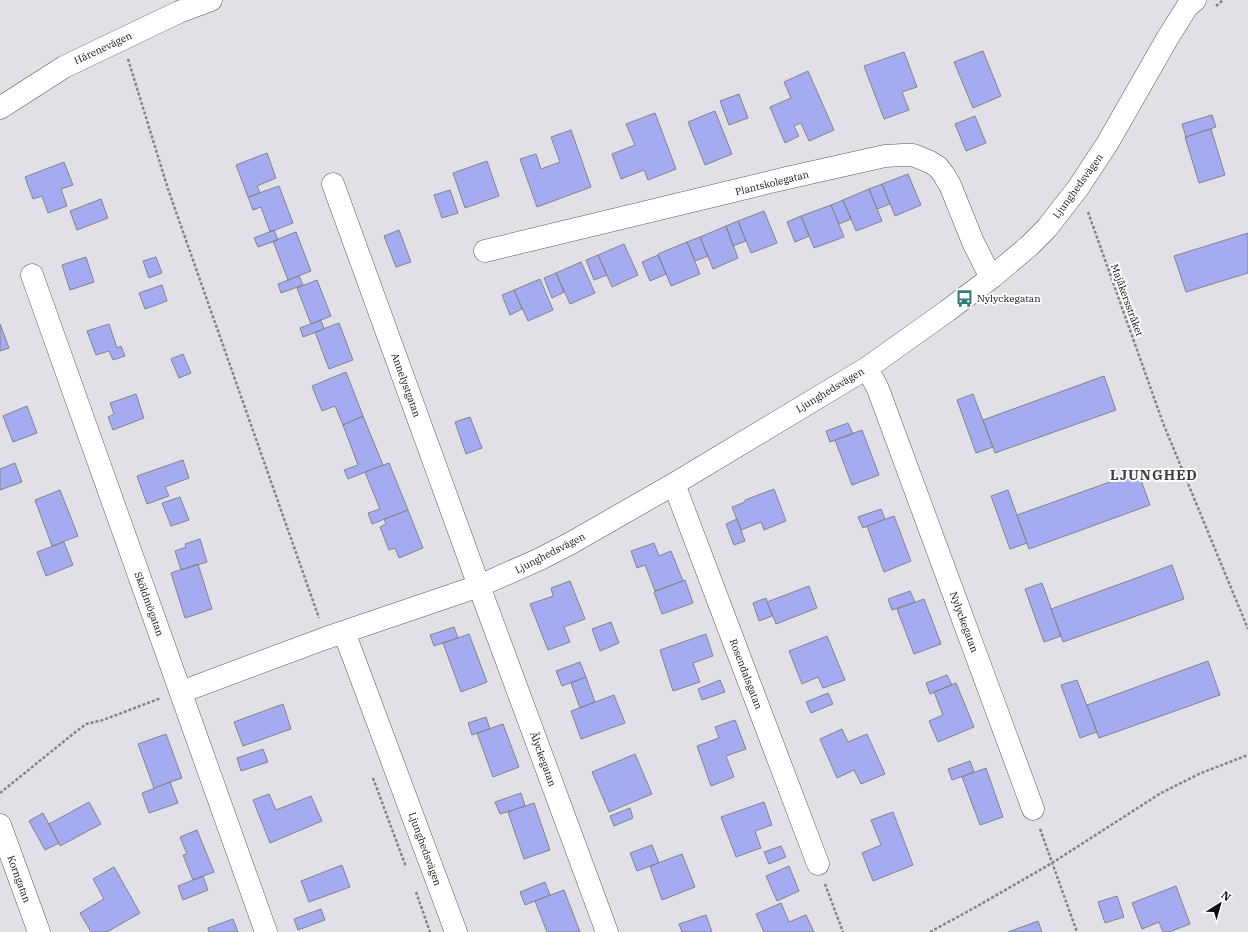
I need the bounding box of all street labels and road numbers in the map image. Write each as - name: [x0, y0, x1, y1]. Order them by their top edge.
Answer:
- street label: Härenevägen: [72, 29, 135, 67]
- street label: Ljunghedsvägen: [1050, 150, 1106, 221]
- street label: Plantskolegatan: [734, 167, 811, 198]
- street label: Majåkersstråket: [1108, 262, 1146, 338]
- street label: Annelystgatan: [388, 351, 424, 420]
- street label: Ljunghedsvägen: [794, 364, 867, 415]
- street label: Ljunghedsvägen: [513, 529, 588, 576]
- street label: Sköldmögatan: [131, 570, 167, 639]
- street label: Nylyckegatan: [947, 590, 981, 655]
- street label: Rosendalsgatan: [727, 637, 766, 712]
- street label: Ålyckegatan: [527, 730, 559, 789]
- street label: Ljunghedsvägen: [406, 810, 445, 888]
- street label: Korngatan: [4, 854, 34, 905]

